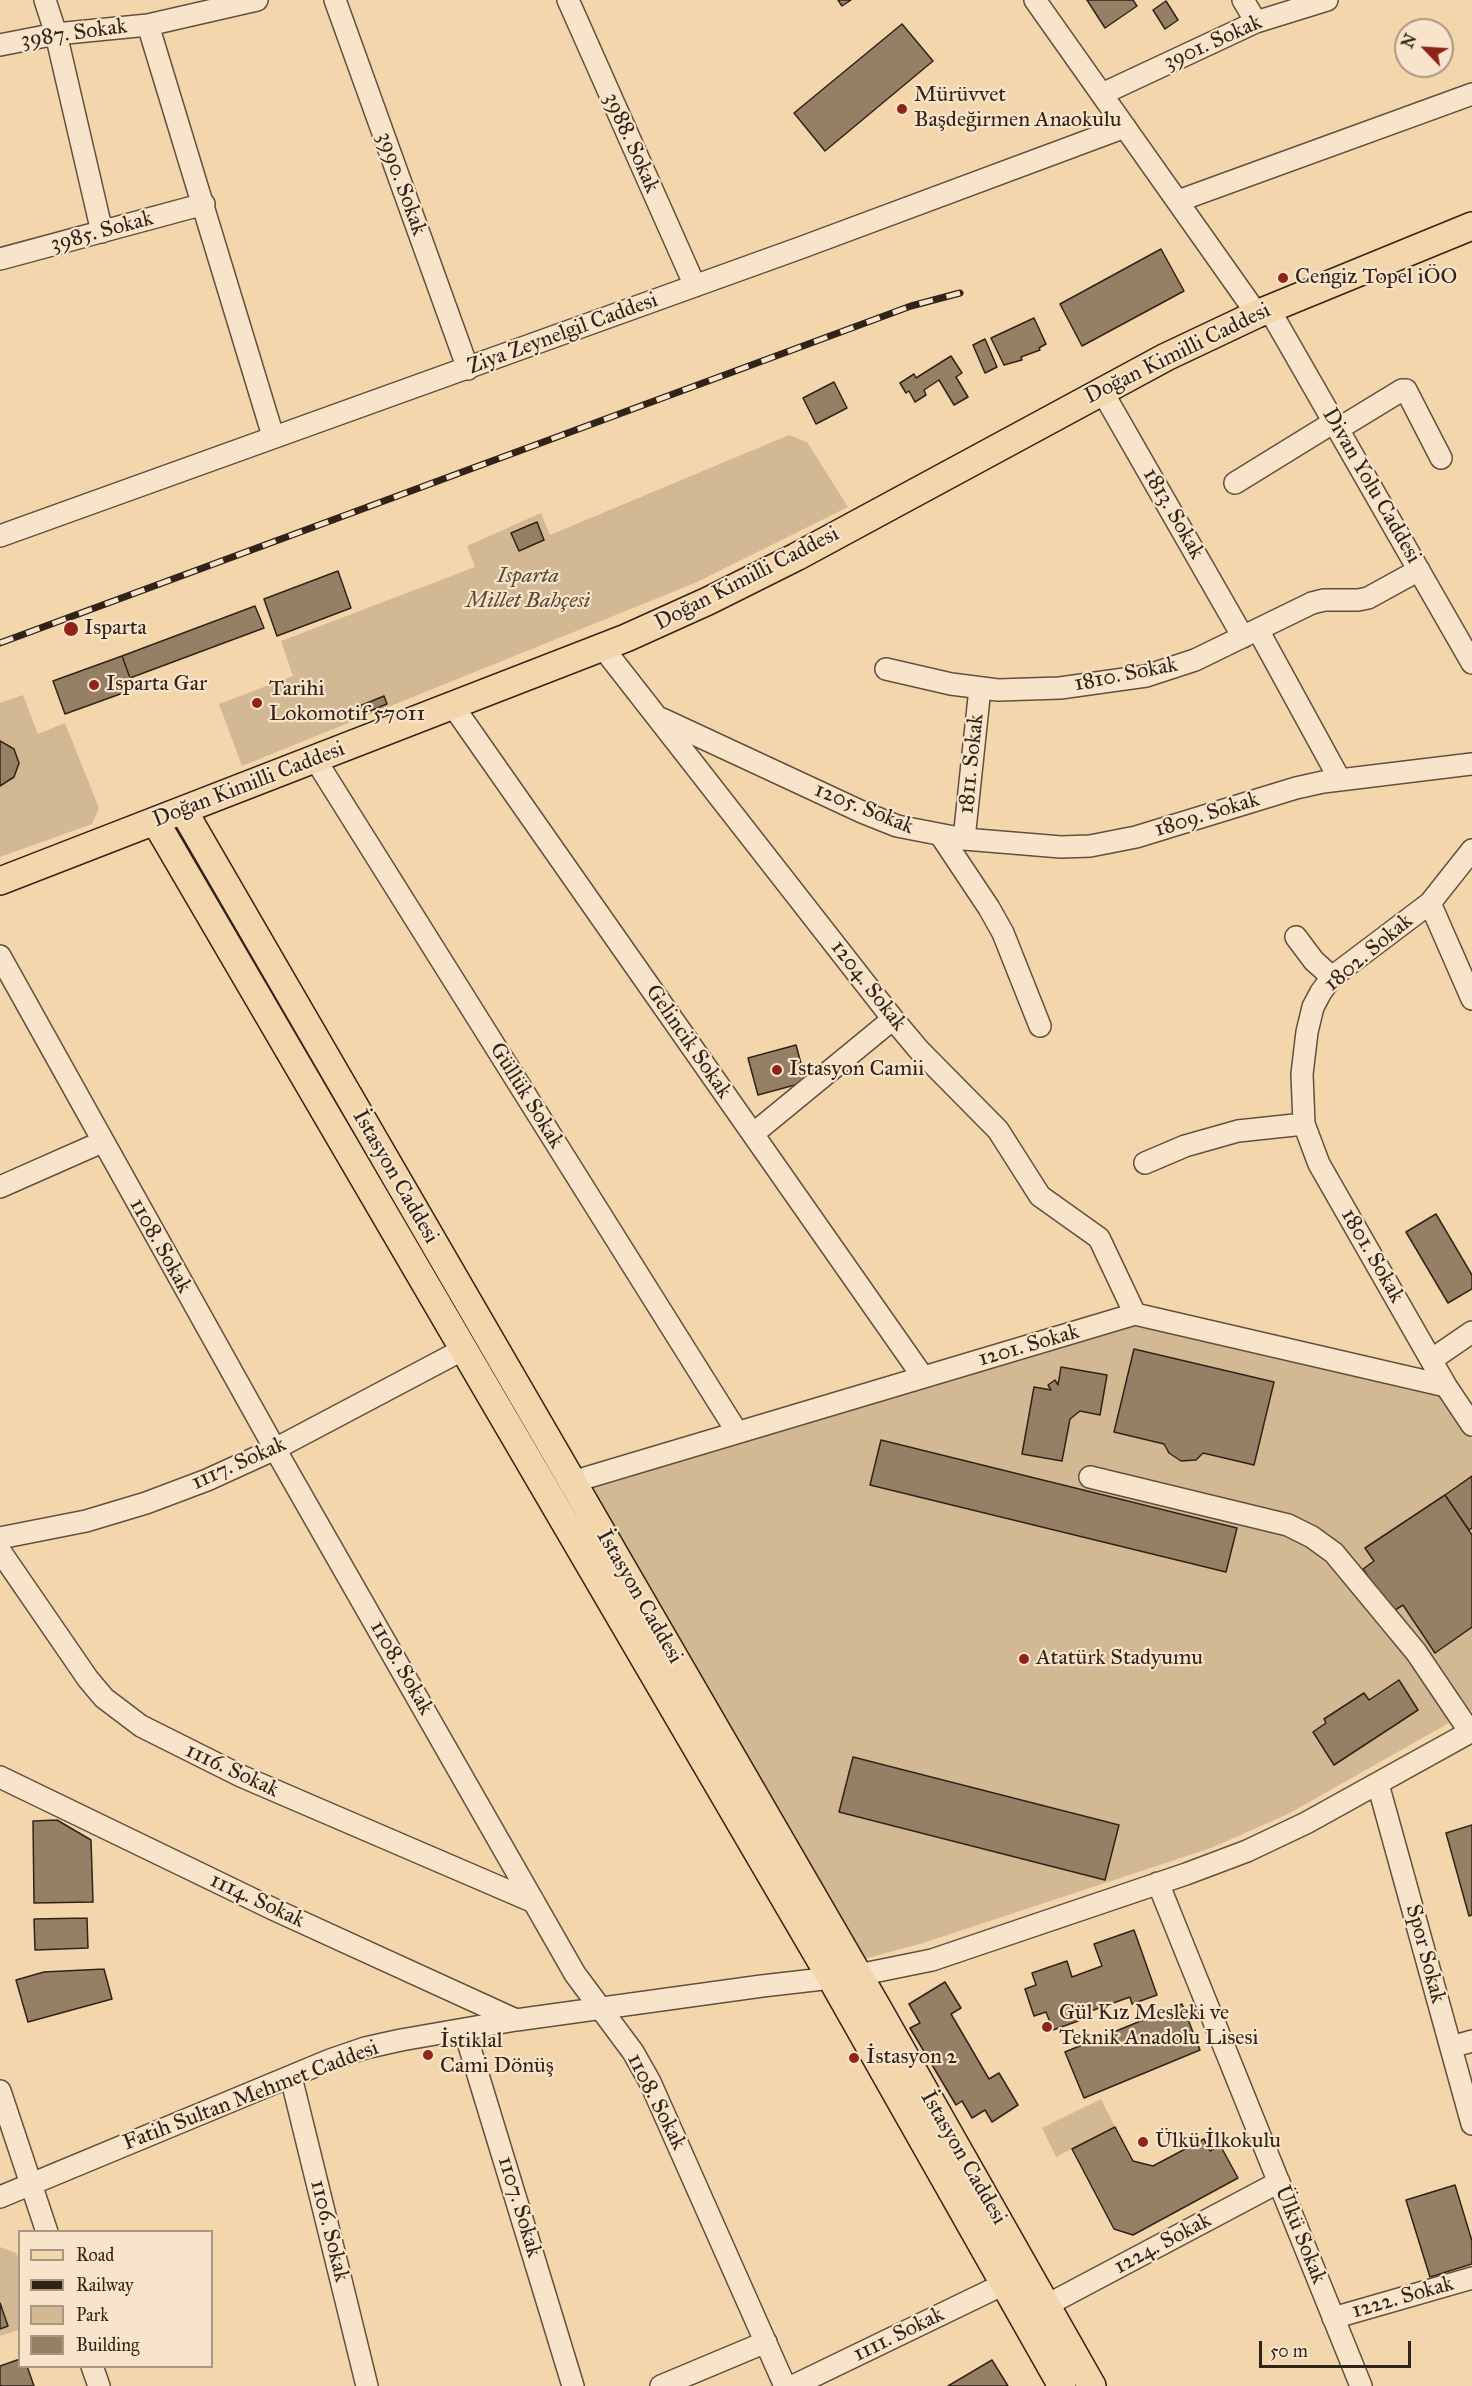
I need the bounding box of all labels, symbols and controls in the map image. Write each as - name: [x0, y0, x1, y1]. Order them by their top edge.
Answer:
- street label: 3901. Sokak: [1160, 10, 1266, 76]
- street label: 3987. Sokak: [19, 14, 129, 54]
- north arrow: [1394, 18, 1454, 78]
- text: N: [1398, 31, 1421, 51]
- place label: Mürüvvet Başdeğirmen Anaokulu: [914, 83, 1121, 134]
- street label: 3988. Sokak: [597, 89, 665, 197]
- marker: Mürüvvet Başdeğirmen Anaokulu: [895, 102, 909, 116]
- street label: 3990. Sokak: [370, 129, 432, 239]
- street label: 3985. Sokak: [48, 206, 156, 258]
- place label: Cengiz Topel iÖO: [1295, 265, 1457, 291]
- marker: Cengiz Topel iÖO: [1276, 271, 1290, 285]
- street label: Ziya Zeynelgil Caddesi: [464, 287, 662, 381]
- street label: Doğan Kimilli Caddesi: [1081, 298, 1275, 410]
- street label: Divan Yolu Caddesi: [1316, 404, 1426, 568]
- street label: 1813. Sokak: [1136, 464, 1210, 564]
- street label: Doğan Kimilli Caddesi: [650, 521, 844, 637]
- park label: Isparta Millet Bahçesi: [466, 564, 590, 616]
- place label: Isparta: [84, 616, 147, 642]
- marker: Isparta: [62, 620, 80, 638]
- street label: 1810. Sokak: [1072, 652, 1180, 698]
- place label: Isparta Gar: [106, 672, 207, 698]
- place label: Tarihi Lokomotif 57011: [269, 677, 425, 728]
- marker: Isparta Gar: [87, 678, 101, 692]
- marker: Tarihi Lokomotif 57011: [250, 696, 264, 710]
- street label: 1811. Sokak: [954, 713, 990, 815]
- street label: Doğan Kimilli Caddesi: [149, 736, 349, 834]
- street label: 1205. Sokak: [810, 777, 918, 841]
- street label: 1809. Sokak: [1152, 787, 1262, 843]
- street label: 1802. Sokak: [1319, 908, 1419, 998]
- street label: 1204. Sokak: [824, 935, 912, 1037]
- street label: Gelincik Sokak: [639, 980, 737, 1104]
- street label: Güllük Sokak: [483, 1038, 569, 1154]
- place label: Istasyon Camii: [789, 1057, 924, 1083]
- marker: Istasyon Camii: [770, 1063, 784, 1077]
- street label: İstasyon Caddesi: [346, 1105, 444, 1249]
- street label: 1108. Sokak: [123, 1194, 197, 1298]
- street label: 1801. Sokak: [1334, 1204, 1410, 1308]
- street label: 1201. Sokak: [976, 1319, 1082, 1373]
- street label: 1117. Sokak: [188, 1432, 290, 1496]
- street label: İstasyon Caddesi: [590, 1525, 688, 1669]
- street label: 1108. Sokak: [363, 1616, 439, 1720]
- place label: Atatürk Stadyumu: [1036, 1646, 1203, 1672]
- marker: Atatürk Stadyumu: [1017, 1652, 1031, 1666]
- street label: 1116. Sokak: [181, 1738, 283, 1804]
- street label: 1114. Sokak: [205, 1868, 309, 1934]
- street label: Spor Sokak: [1399, 1902, 1451, 2006]
- place label: Gül Kız Mesleki ve Teknik Anadolu Lisesi: [1059, 2001, 1259, 2052]
- marker: Gül Kız Mesleki ve Teknik Anadolu Lisesi: [1040, 2020, 1054, 2034]
- place label: İstiklal Cami Dönüş: [440, 2029, 554, 2080]
- street label: Fatih Sultan Mehmet Caddesi: [120, 2035, 382, 2157]
- place label: İstasyon 2: [866, 2045, 957, 2071]
- marker: İstiklal Cami Dönüş: [421, 2048, 435, 2062]
- street label: 1108. Sokak: [620, 2049, 692, 2155]
- marker: İstasyon 2: [847, 2051, 861, 2065]
- street label: İstasyon Caddesi: [914, 2086, 1012, 2230]
- place label: Ülkü İlkokulu: [1155, 2129, 1281, 2155]
- marker: Ülkü İlkokulu: [1136, 2135, 1150, 2149]
- street label: 1107. Sokak: [491, 2153, 547, 2261]
- street label: 1106. Sokak: [304, 2177, 354, 2285]
- street label: Ülkü Sokak: [1268, 2182, 1332, 2288]
- street label: 1224. Sokak: [1110, 2207, 1216, 2281]
- legend: [18, 2230, 213, 2368]
- text: Road: [76, 2244, 114, 2266]
- street label: 1222. Sokak: [1349, 2271, 1457, 2325]
- text: Railway: [76, 2274, 133, 2296]
- street label: 1111. Sokak: [849, 2302, 949, 2368]
- text: Park: [76, 2304, 109, 2326]
- scale bar: [1262, 2329, 1414, 2367]
- text: Building: [76, 2334, 139, 2356]
- text: 50 m: [1270, 2340, 1308, 2362]

